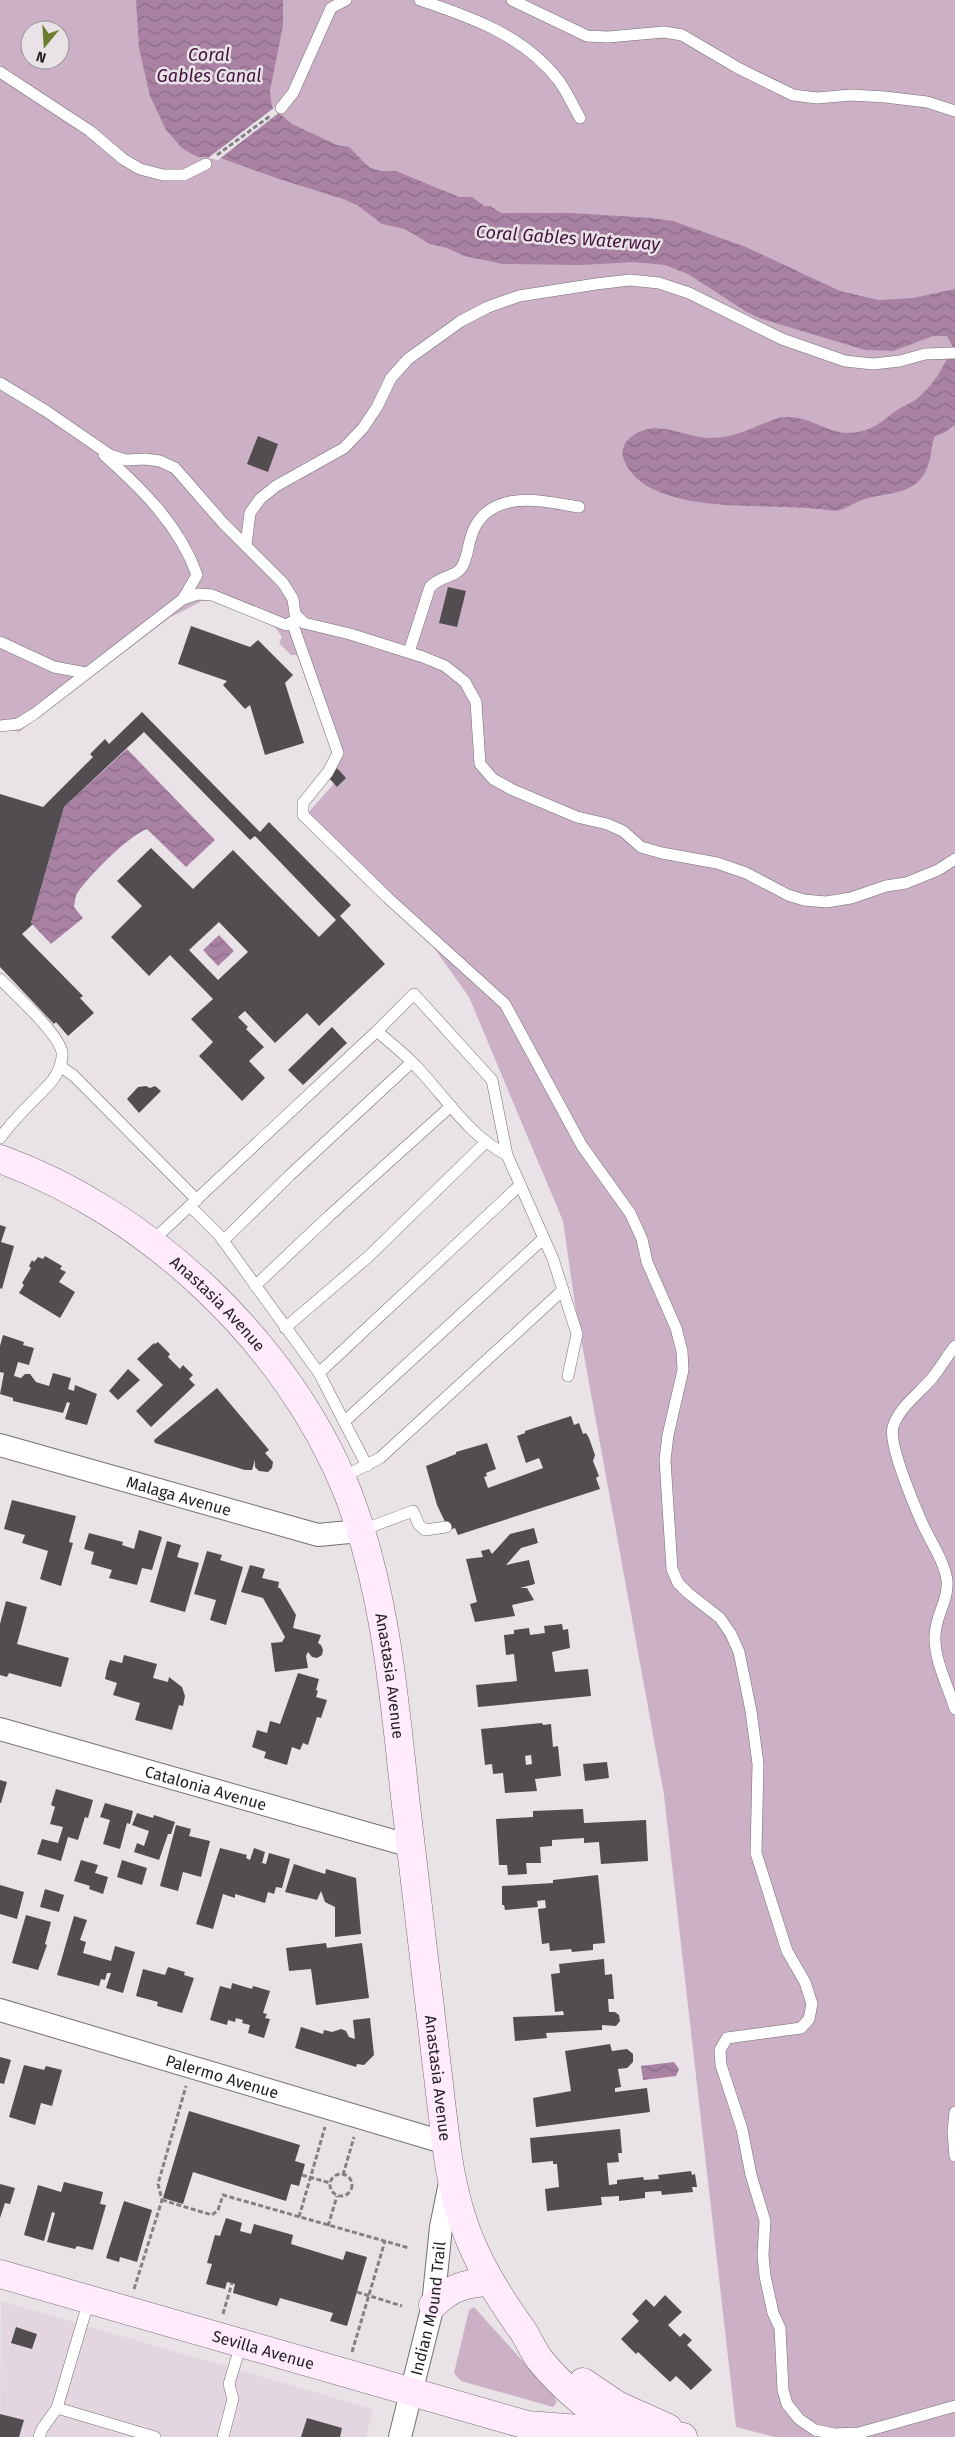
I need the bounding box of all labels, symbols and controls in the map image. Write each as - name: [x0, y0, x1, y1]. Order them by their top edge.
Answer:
- north arrow: [20, 20, 70, 70]
- water label: Coral Gables Canal: [156, 44, 262, 87]
- text: N: [34, 47, 48, 66]
- water label: Coral Gables Waterway: [475, 221, 662, 255]
- street label: Anastasia Avenue: [166, 1252, 269, 1355]
- street label: Malaga Avenue: [124, 1472, 234, 1520]
- street label: Anastasia Avenue: [371, 1611, 408, 1740]
- street label: Catalonia Avenue: [143, 1762, 269, 1814]
- street label: Anastasia Avenue: [421, 2014, 455, 2142]
- street label: Palermo Avenue: [163, 2051, 281, 2103]
- street label: Indian Mound Trail: [407, 2240, 450, 2377]
- street label: Sevilla Avenue: [210, 2326, 316, 2374]

